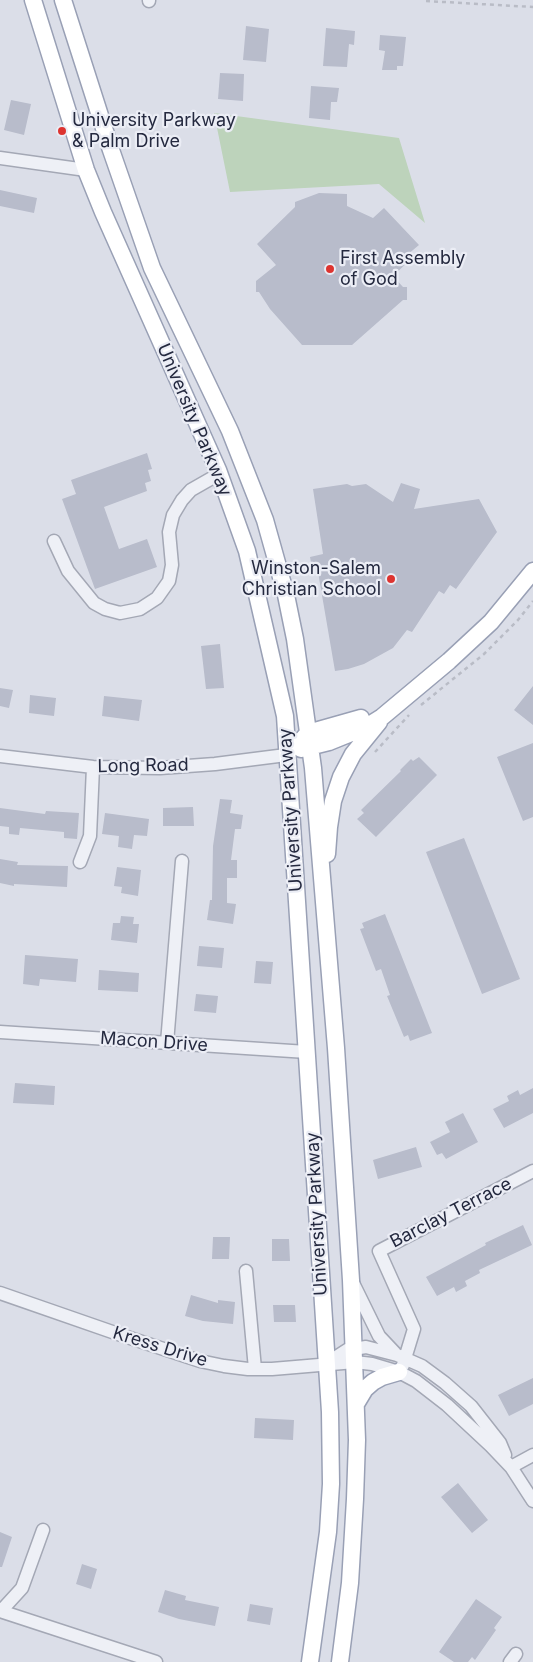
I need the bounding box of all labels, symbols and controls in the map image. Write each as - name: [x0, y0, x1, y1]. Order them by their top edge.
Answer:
- place label: University Parkway & Palm Drive: [72, 110, 236, 152]
- marker: University Parkway & Palm Drive: [56, 125, 68, 137]
- place label: First Assembly of God: [340, 248, 465, 290]
- marker: First Assembly of God: [324, 263, 336, 275]
- street label: University Parkway: [152, 340, 236, 500]
- place label: Winston-Salem Christian School: [242, 558, 381, 600]
- marker: Winston-Salem Christian School: [385, 573, 397, 585]
- street label: University Parkway: [275, 727, 307, 893]
- street label: Long Road: [97, 754, 189, 778]
- street label: Macon Drive: [99, 1027, 209, 1057]
- street label: University Parkway: [302, 1132, 332, 1296]
- street label: Barclay Terrace: [387, 1173, 515, 1253]
- street label: Kress Drive: [110, 1322, 210, 1372]

